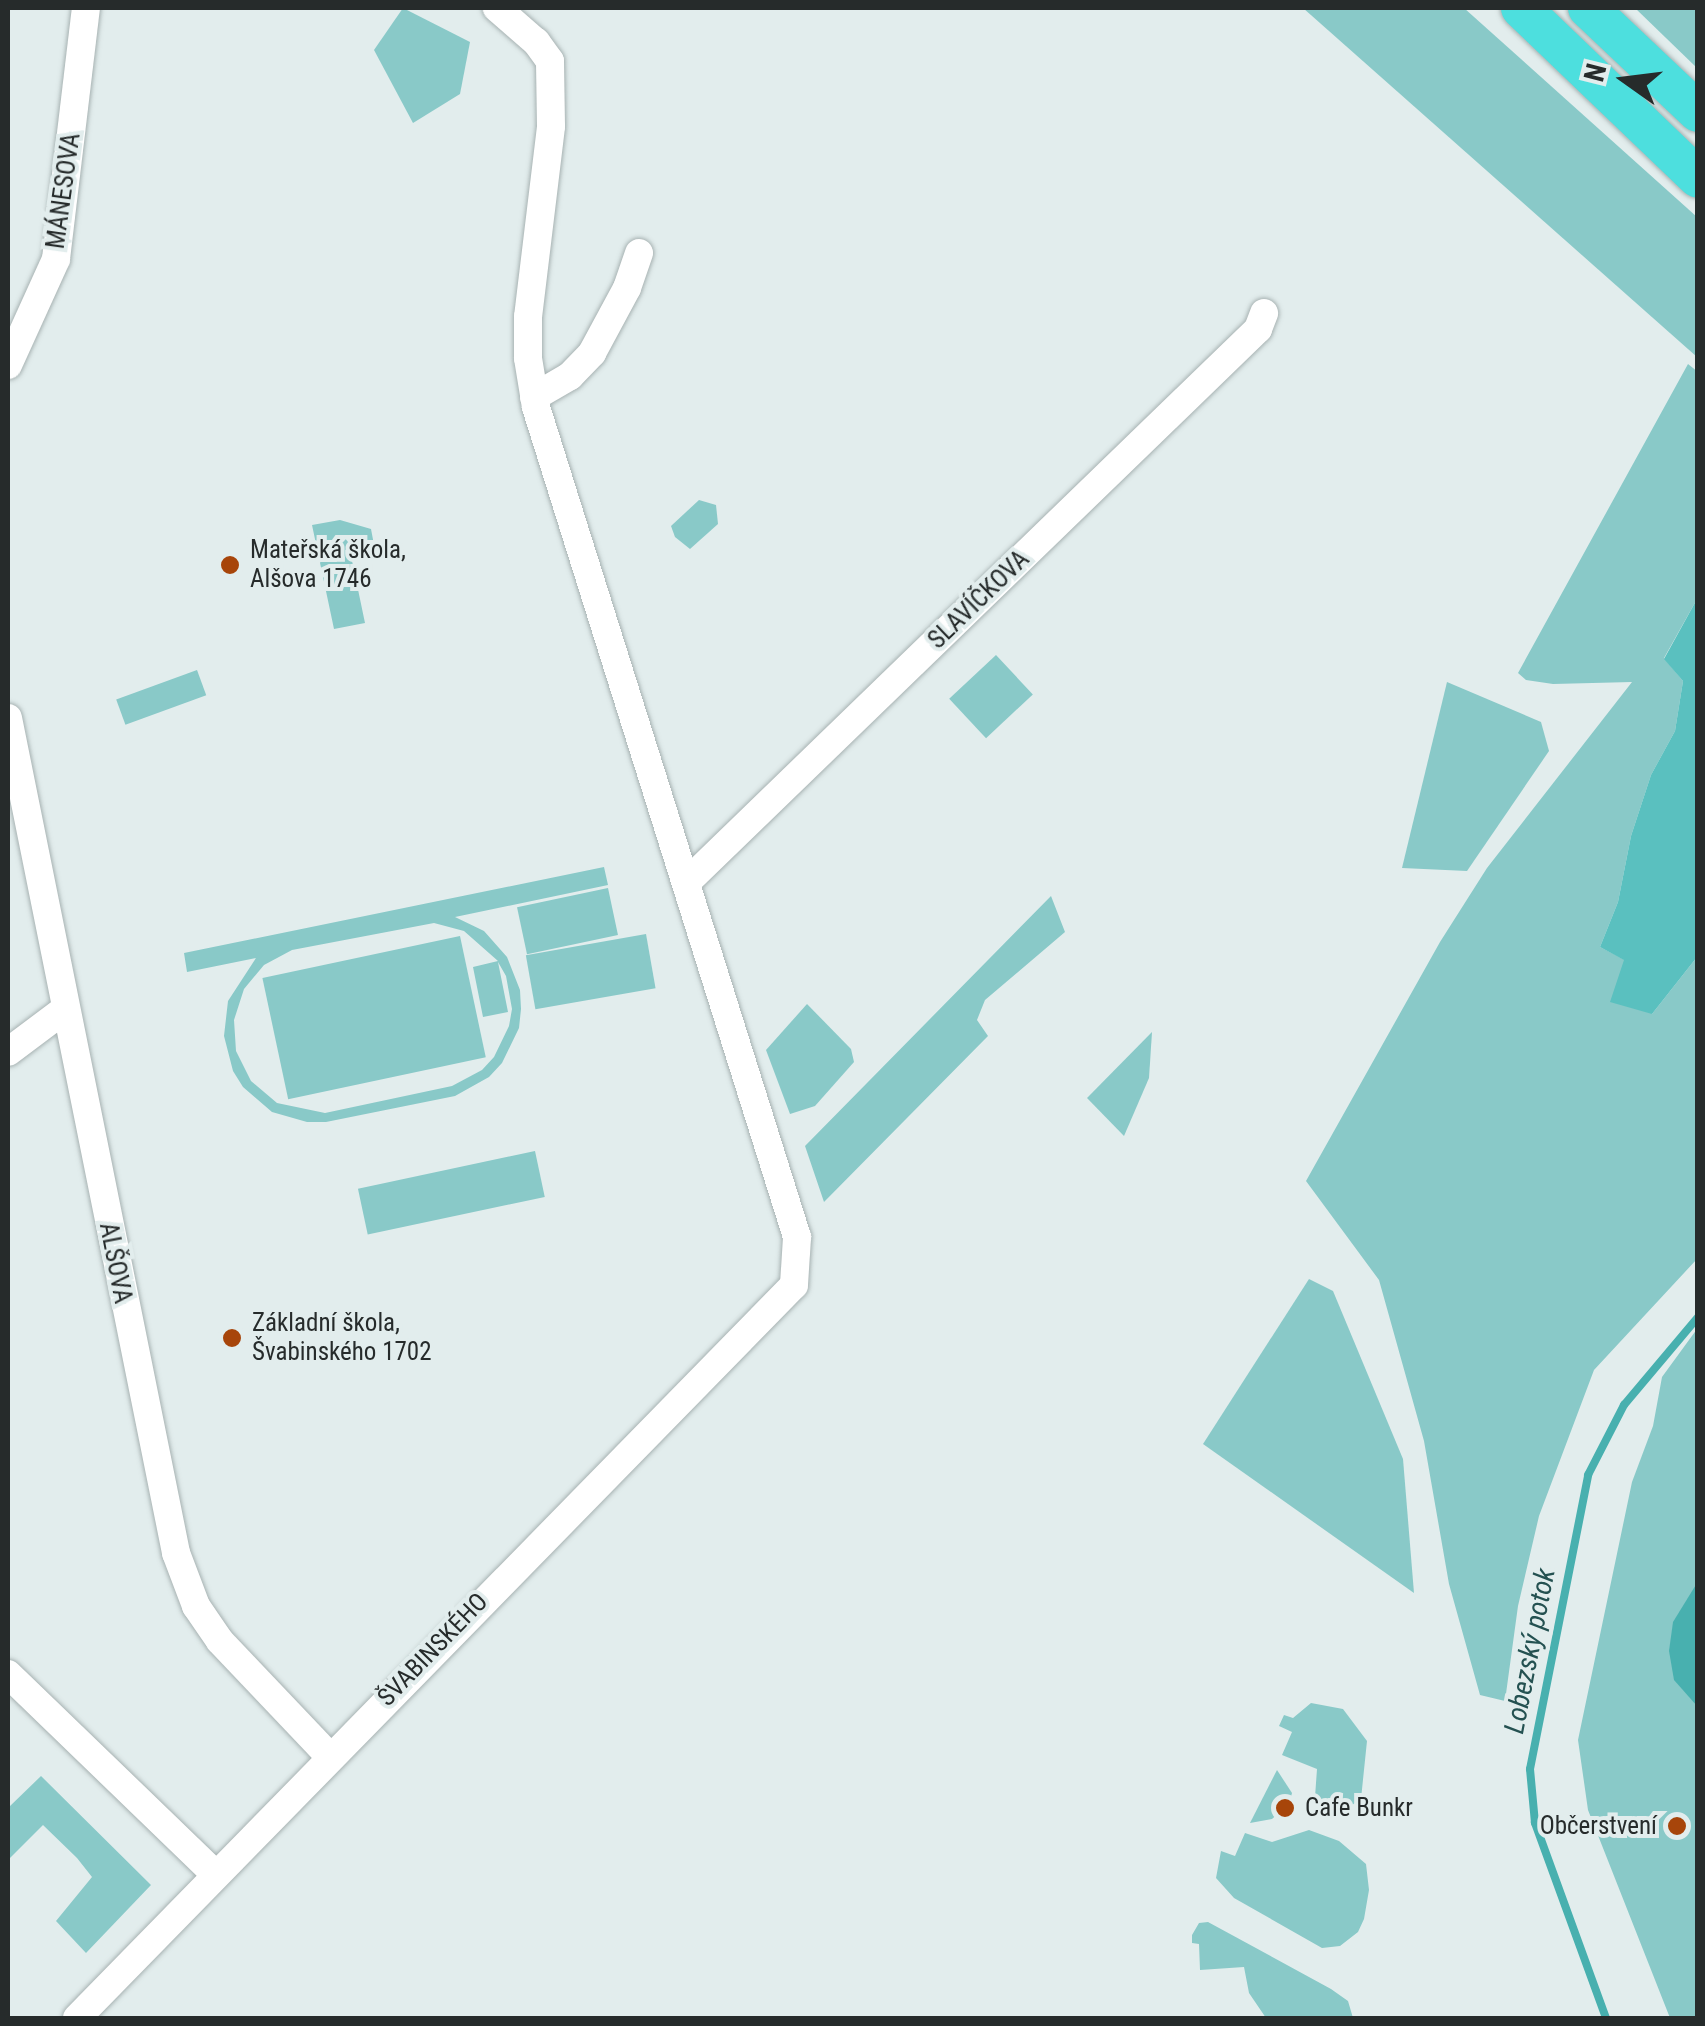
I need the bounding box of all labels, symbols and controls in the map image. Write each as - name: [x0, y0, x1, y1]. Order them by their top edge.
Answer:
- north arrow: [1575, 30, 1675, 130]
- text: N: [1577, 60, 1613, 85]
- street label: MÁNESOVA: [41, 131, 87, 251]
- place label: Mateřská škola, Alšova 1746: [250, 536, 406, 595]
- street label: SLAVÍČKOVA: [922, 545, 1036, 655]
- marker: Mateřská škola, Alšova 1746: [219, 554, 241, 576]
- street label: ALŠOVA: [92, 1220, 138, 1306]
- place label: Základní škola, Švabinského 1702: [252, 1309, 431, 1368]
- marker: Základní škola, Švabinského 1702: [221, 1327, 243, 1349]
- water label: Lobezský potok: [1498, 1566, 1562, 1736]
- street label: ŠVABINSKÉHO: [372, 1587, 494, 1713]
- place label: Cafe Bunkr: [1305, 1793, 1413, 1823]
- marker: Cafe Bunkr: [1274, 1797, 1296, 1819]
- place label: Občerstvení: [1540, 1811, 1657, 1841]
- marker: Občerstvení: [1666, 1815, 1688, 1837]

